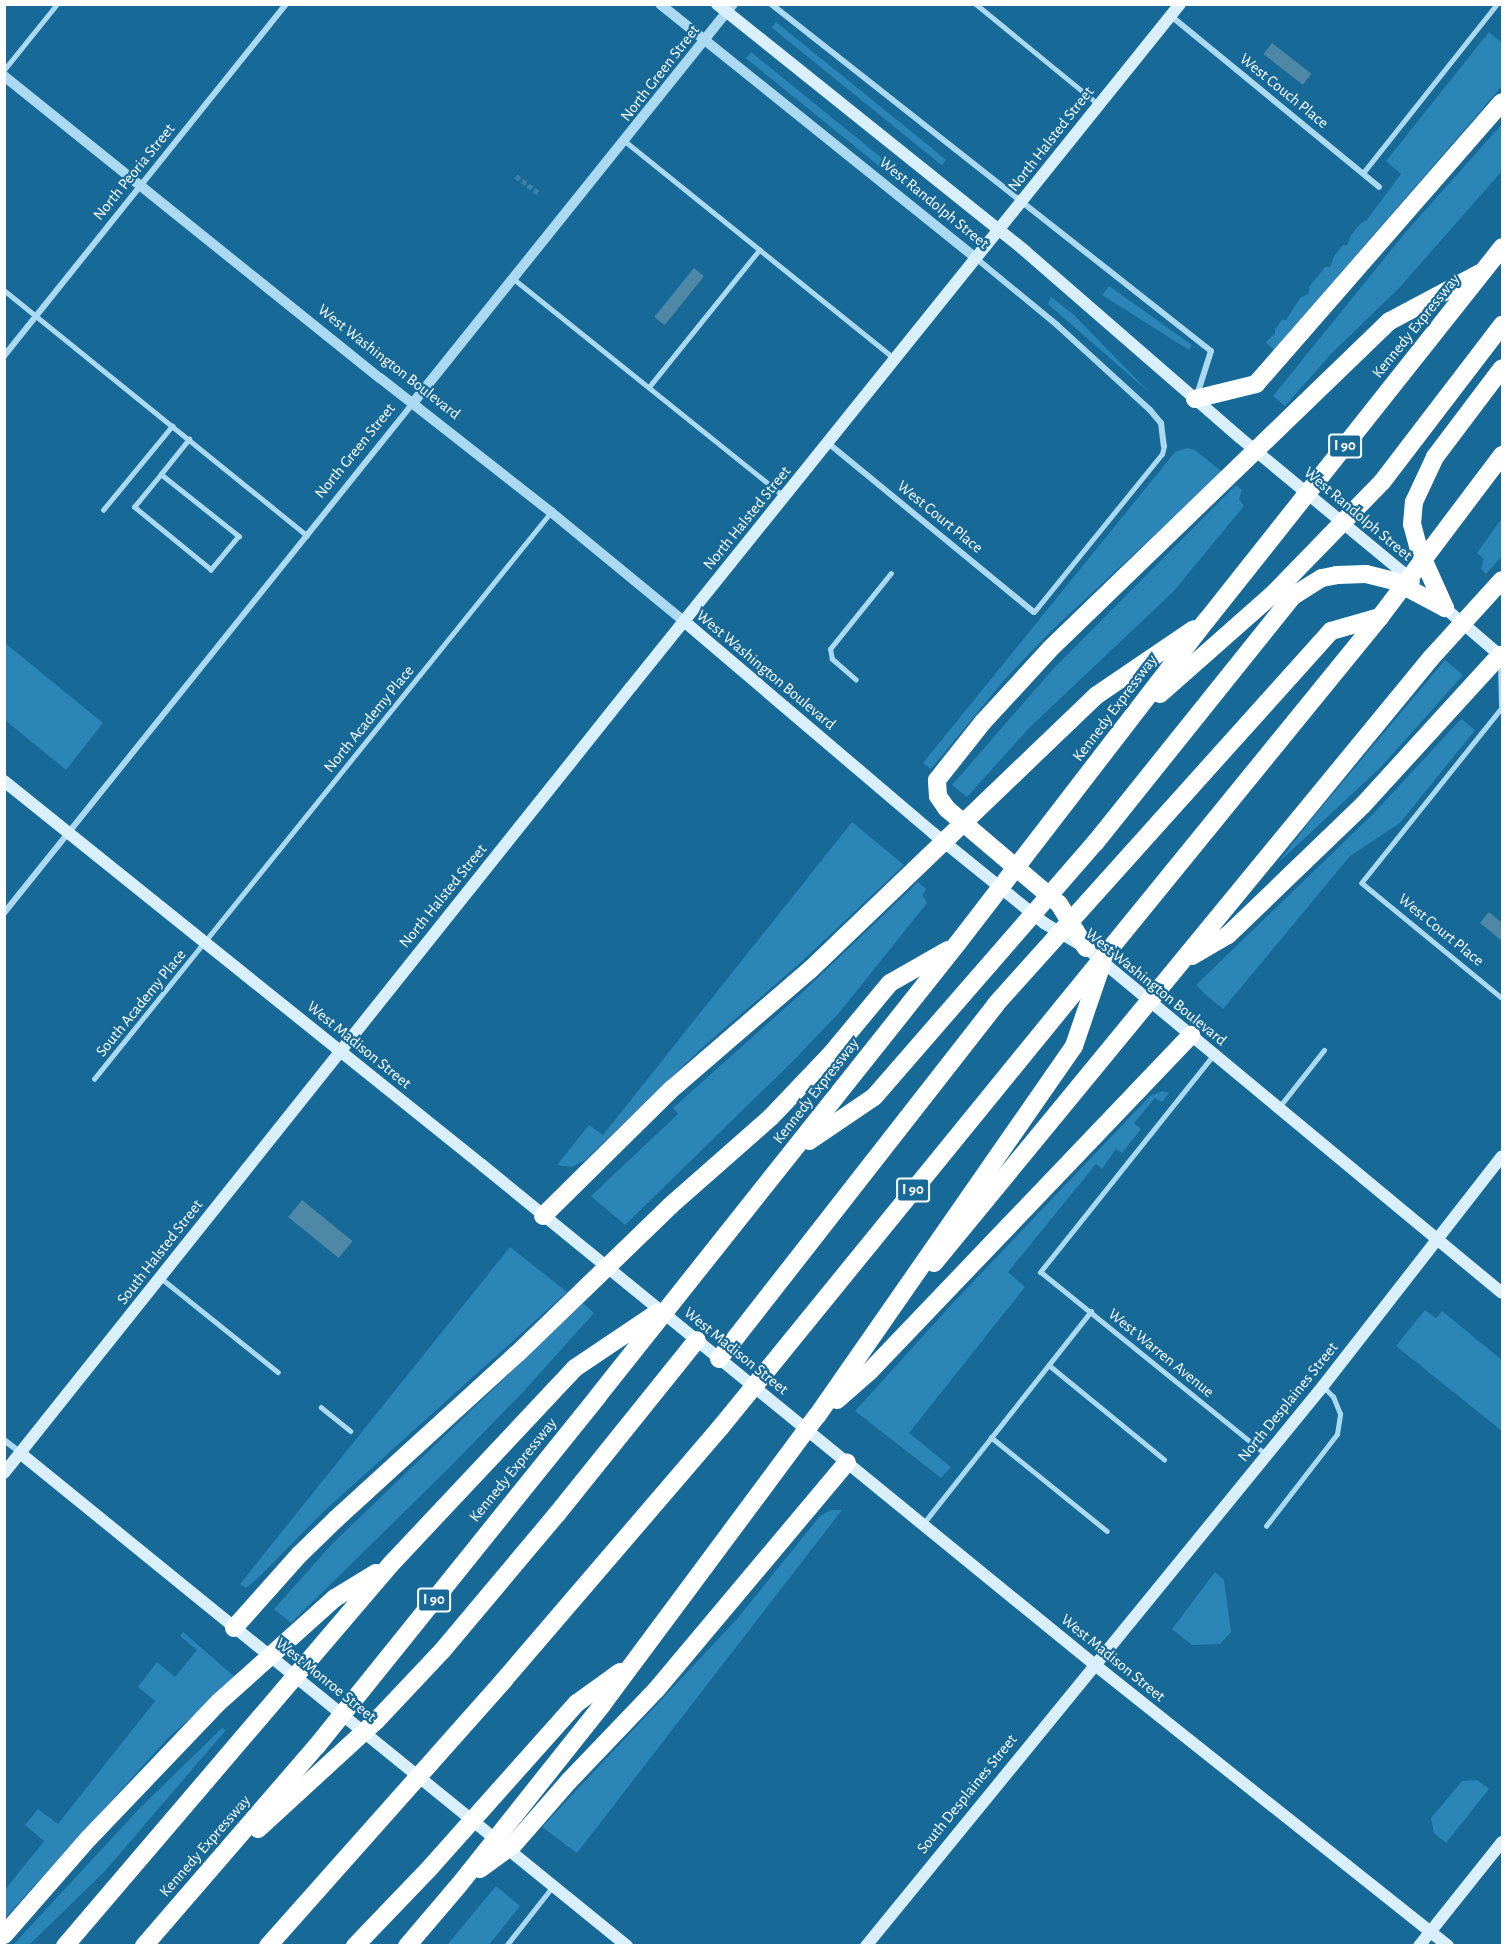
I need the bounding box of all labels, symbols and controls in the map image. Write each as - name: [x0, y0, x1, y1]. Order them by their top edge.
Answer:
- street label: North Green Street: [616, 21, 704, 125]
- street label: West Couch Place: [1236, 49, 1332, 133]
- street label: North Halsted Street: [1004, 83, 1098, 195]
- street label: North Peoria Street: [89, 120, 179, 224]
- street label: West Randolph Street: [875, 153, 993, 253]
- street label: Kennedy Expressway: [1368, 270, 1464, 382]
- street label: West Washington Boulevard: [314, 300, 464, 424]
- street label: North Green Street: [311, 399, 399, 503]
- road number: I 90: [1327, 434, 1363, 458]
- street label: North Halsted Street: [699, 462, 795, 574]
- street label: West Randolph Street: [1300, 463, 1416, 565]
- street label: West Court Place: [893, 477, 987, 557]
- street label: West Washington Boulevard: [692, 606, 840, 734]
- street label: Kennedy Expressway: [1069, 651, 1161, 765]
- street label: North Academy Place: [320, 661, 418, 777]
- street label: North Halsted Street: [395, 840, 491, 952]
- street label: West Court Place: [1394, 890, 1488, 970]
- street label: West Washington Boulevard: [1082, 924, 1230, 1050]
- street label: South Academy Place: [92, 945, 190, 1061]
- street label: West Madison Street: [303, 997, 415, 1093]
- street label: Kennedy Expressway: [769, 1034, 863, 1148]
- road number: I 90: [895, 1178, 931, 1202]
- street label: South Halsted Street: [113, 1196, 207, 1308]
- street label: West Madison Street: [680, 1303, 792, 1399]
- street label: West Warren Avenue: [1104, 1304, 1218, 1402]
- street label: North Desplaines Street: [1234, 1338, 1342, 1466]
- street label: Kennedy Expressway: [465, 1414, 561, 1526]
- road number: I 90: [416, 1588, 452, 1612]
- street label: West Madison Street: [1057, 1610, 1169, 1706]
- street label: West Monroe Street: [272, 1634, 380, 1726]
- street label: South Desplaines Street: [913, 1730, 1021, 1858]
- street label: Kennedy Expressway: [156, 1791, 254, 1901]

